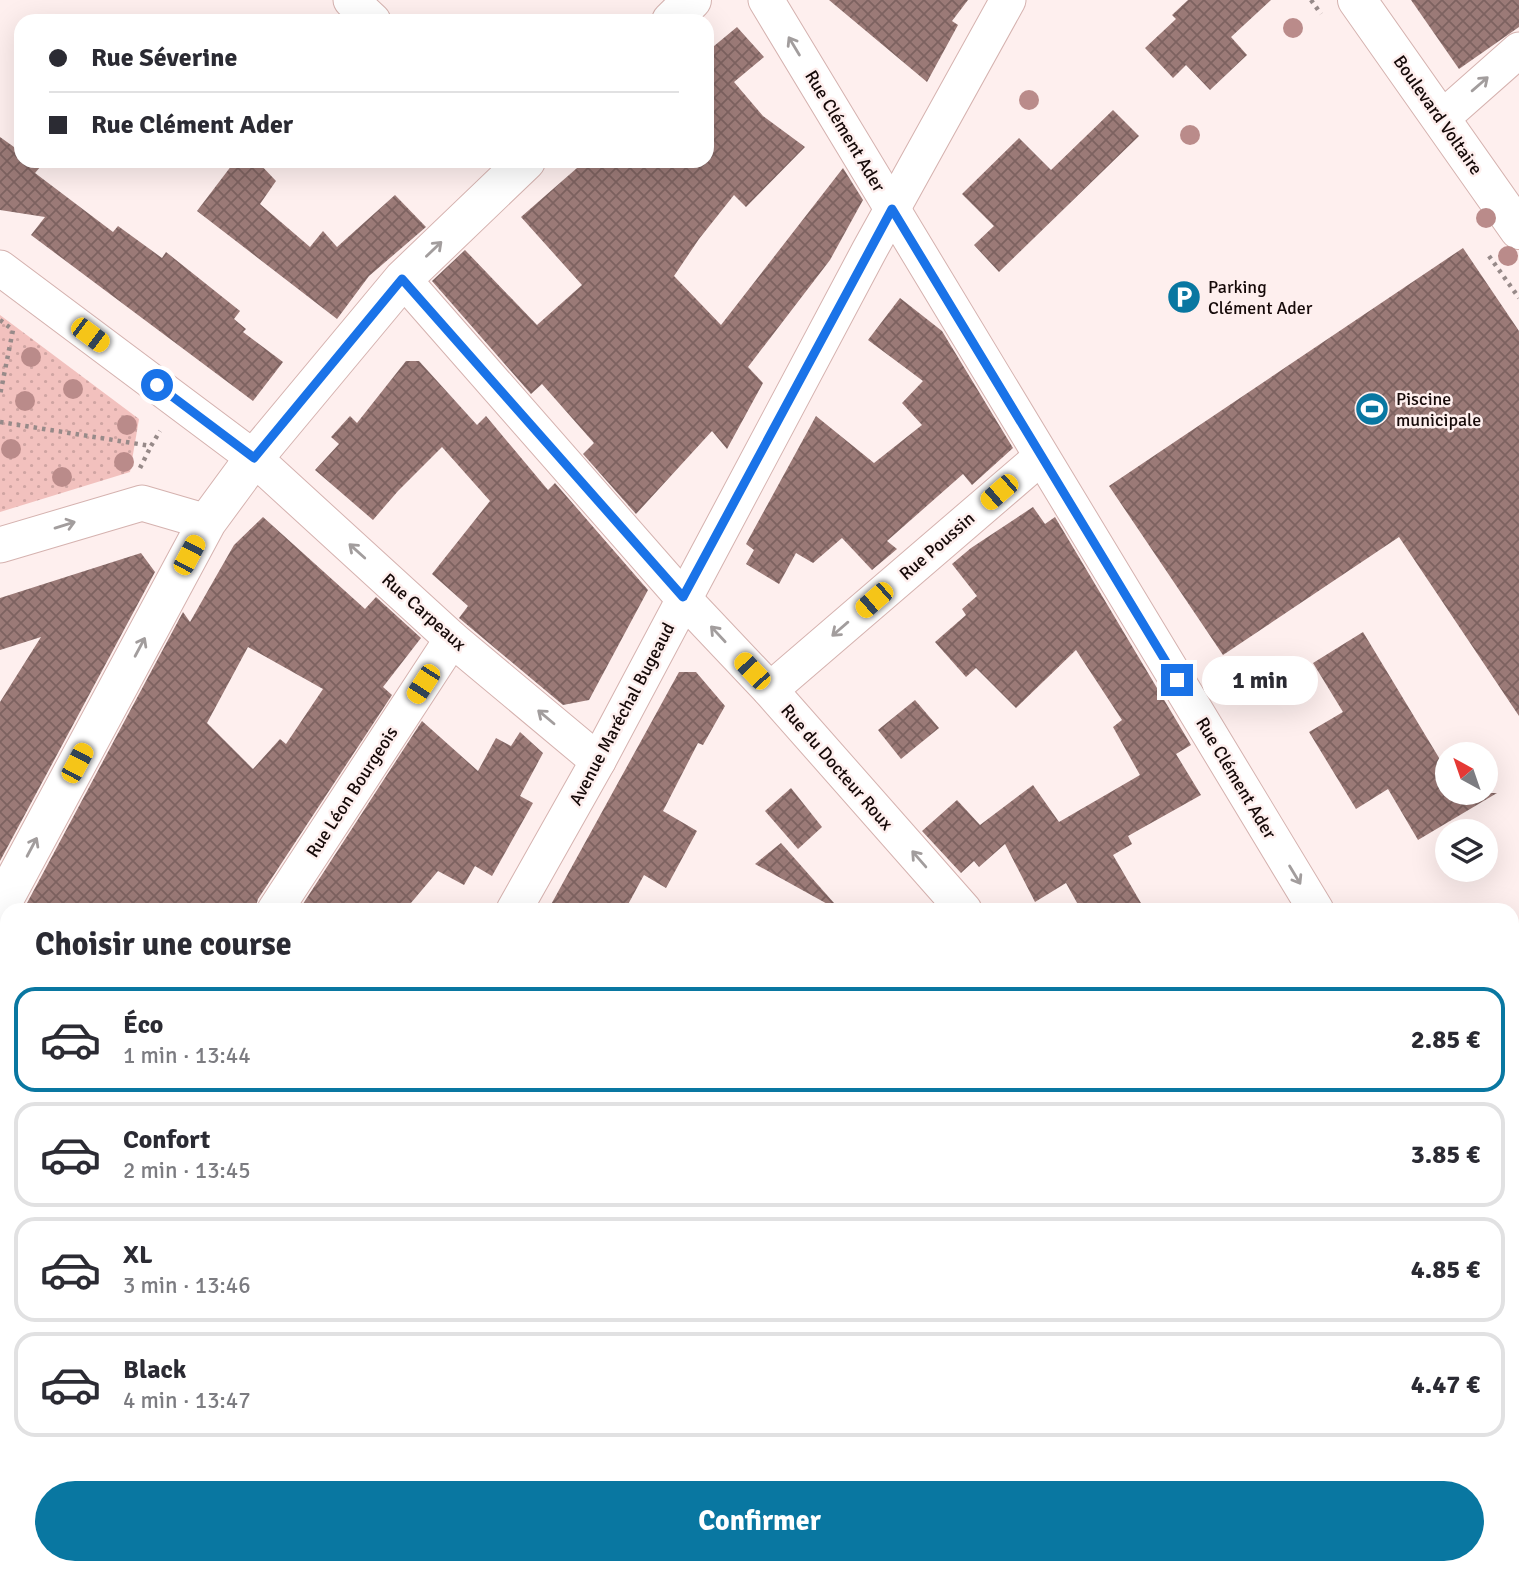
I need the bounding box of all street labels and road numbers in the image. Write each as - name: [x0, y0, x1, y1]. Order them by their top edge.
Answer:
- street label: Boulevard Voltaire: [1389, 51, 1487, 179]
- street label: Rue Clément Ader: [800, 66, 890, 196]
- street label: Rue Poussin: [895, 507, 979, 585]
- street label: Rue Carpeaux: [377, 569, 471, 656]
- street label: Avenue Maréchal Bugeaud: [564, 619, 680, 809]
- street label: Rue du Docteur Roux: [776, 700, 898, 835]
- street label: Rue Clément Ader: [1191, 713, 1281, 843]
- street label: Rue Léon Bourgeois: [302, 722, 403, 862]

